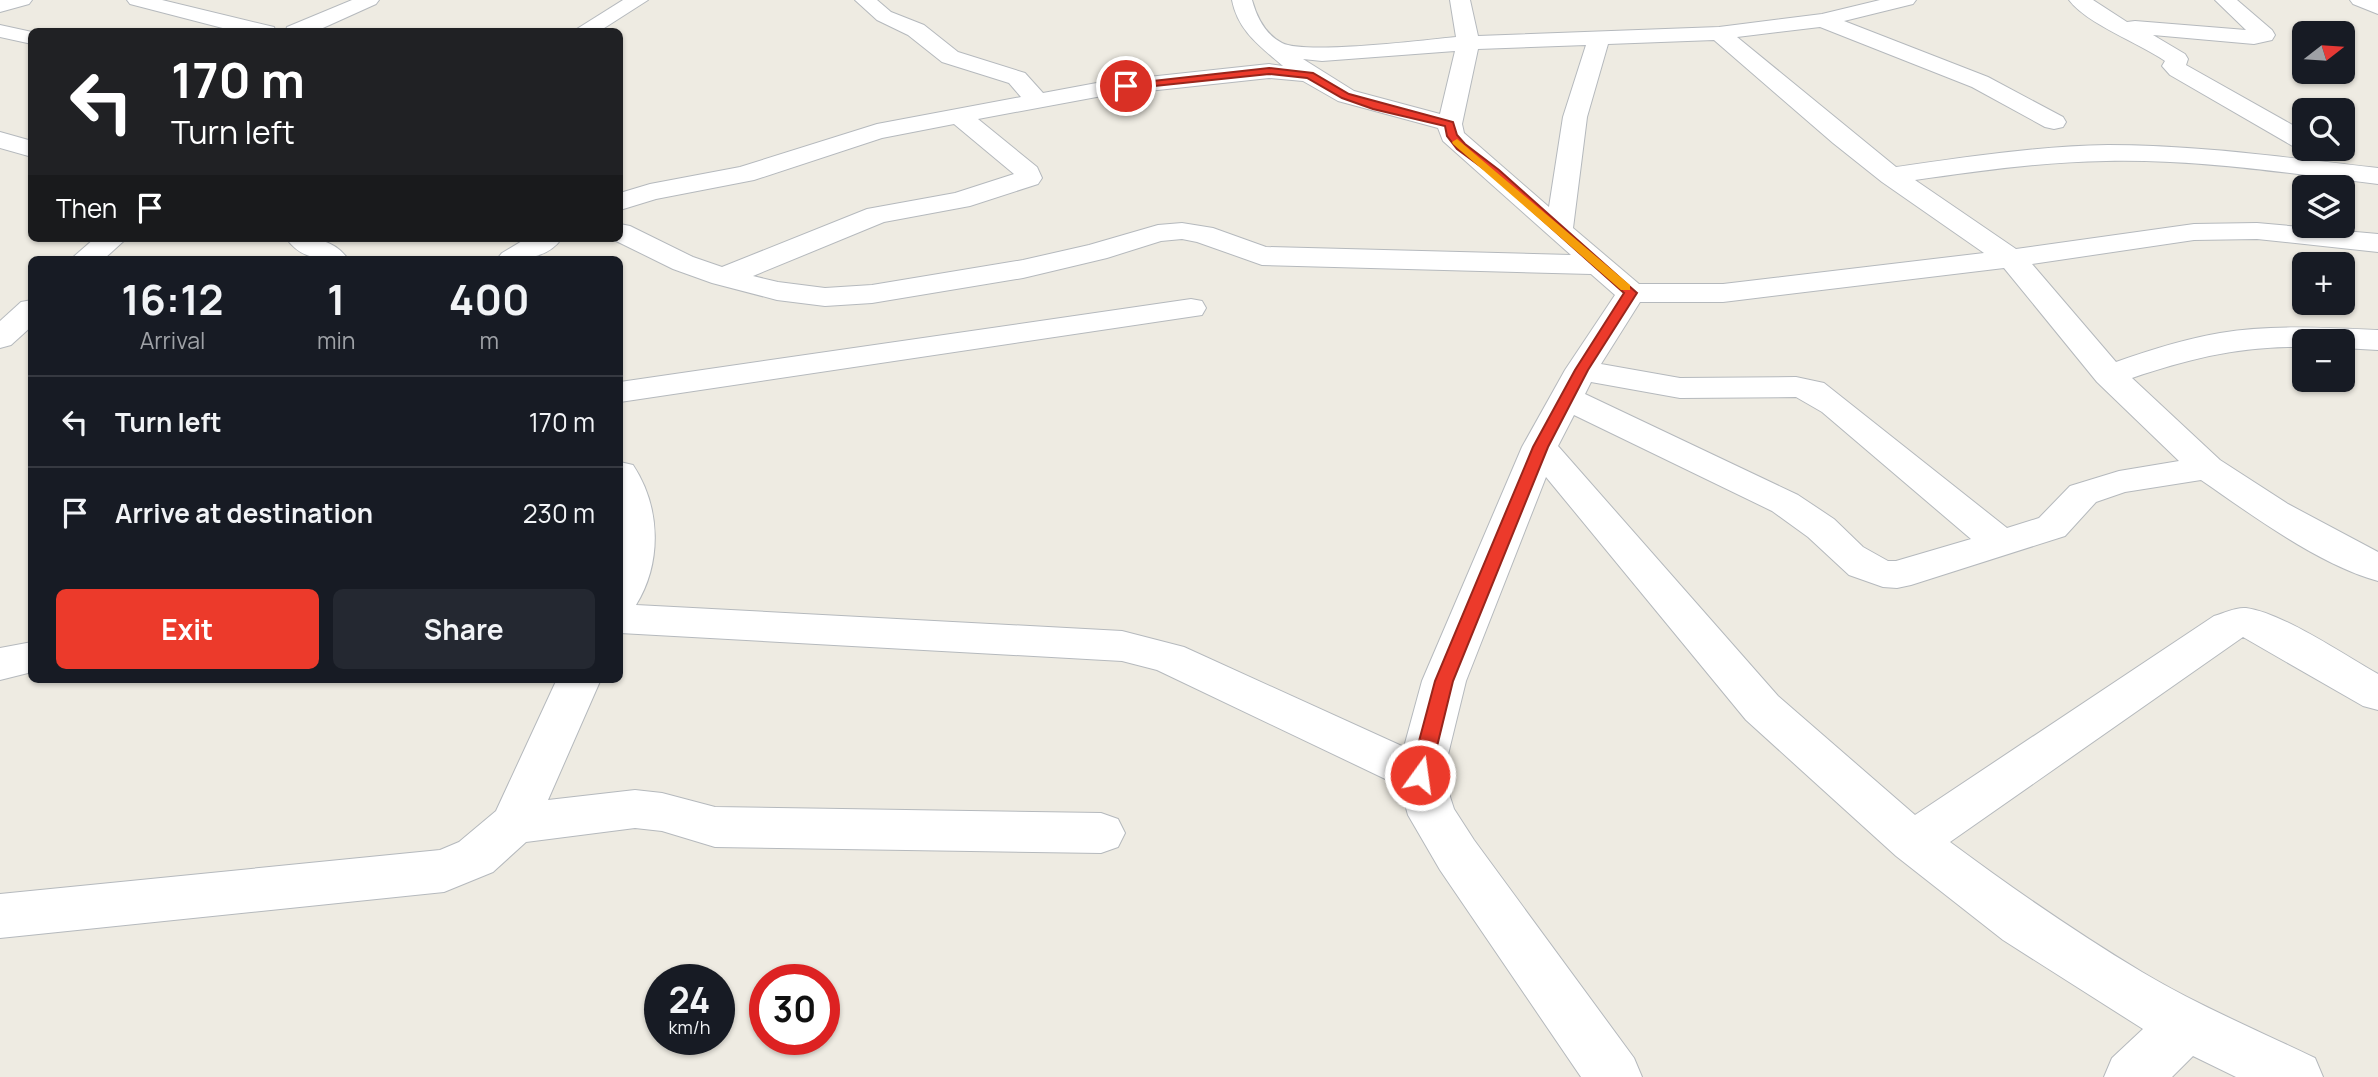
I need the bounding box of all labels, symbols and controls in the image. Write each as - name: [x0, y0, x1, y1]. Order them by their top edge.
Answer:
- north arrow: [2292, 21, 2356, 84]
- map controls: [2292, 21, 2355, 392]
- text: 170 m: [171, 46, 305, 113]
- icon: left: [56, 56, 147, 147]
- pin: [1096, 56, 1156, 116]
- icon: arrive: [1107, 67, 1145, 105]
- button: search: [2292, 98, 2355, 161]
- text: Turn left: [171, 110, 295, 154]
- button: layers: [2292, 175, 2355, 238]
- icon: arrive: [131, 189, 169, 227]
- text: Then: [56, 190, 117, 226]
- button: +: [2292, 252, 2355, 315]
- text: 16:12: [121, 270, 224, 328]
- text: 1: [327, 270, 345, 328]
- text: 400: [449, 270, 530, 328]
- text: Arrival: [140, 324, 205, 356]
- text: min: [317, 324, 356, 356]
- text: m: [479, 324, 499, 356]
- button: −: [2292, 329, 2355, 392]
- icon: left: [56, 403, 94, 441]
- text: Turn left: [115, 404, 222, 440]
- text: 170 m: [529, 404, 595, 440]
- icon: arrive: [56, 494, 94, 532]
- text: Arrive at destination: [115, 495, 373, 531]
- text: 230 m: [523, 495, 595, 531]
- button: Exit: [56, 589, 319, 669]
- button: Share: [333, 589, 595, 669]
- position arrow: [1383, 738, 1457, 812]
- speed limit sign: 30: [749, 964, 840, 1055]
- text: 24: [669, 976, 710, 1024]
- text: km/h: [669, 1015, 710, 1039]

